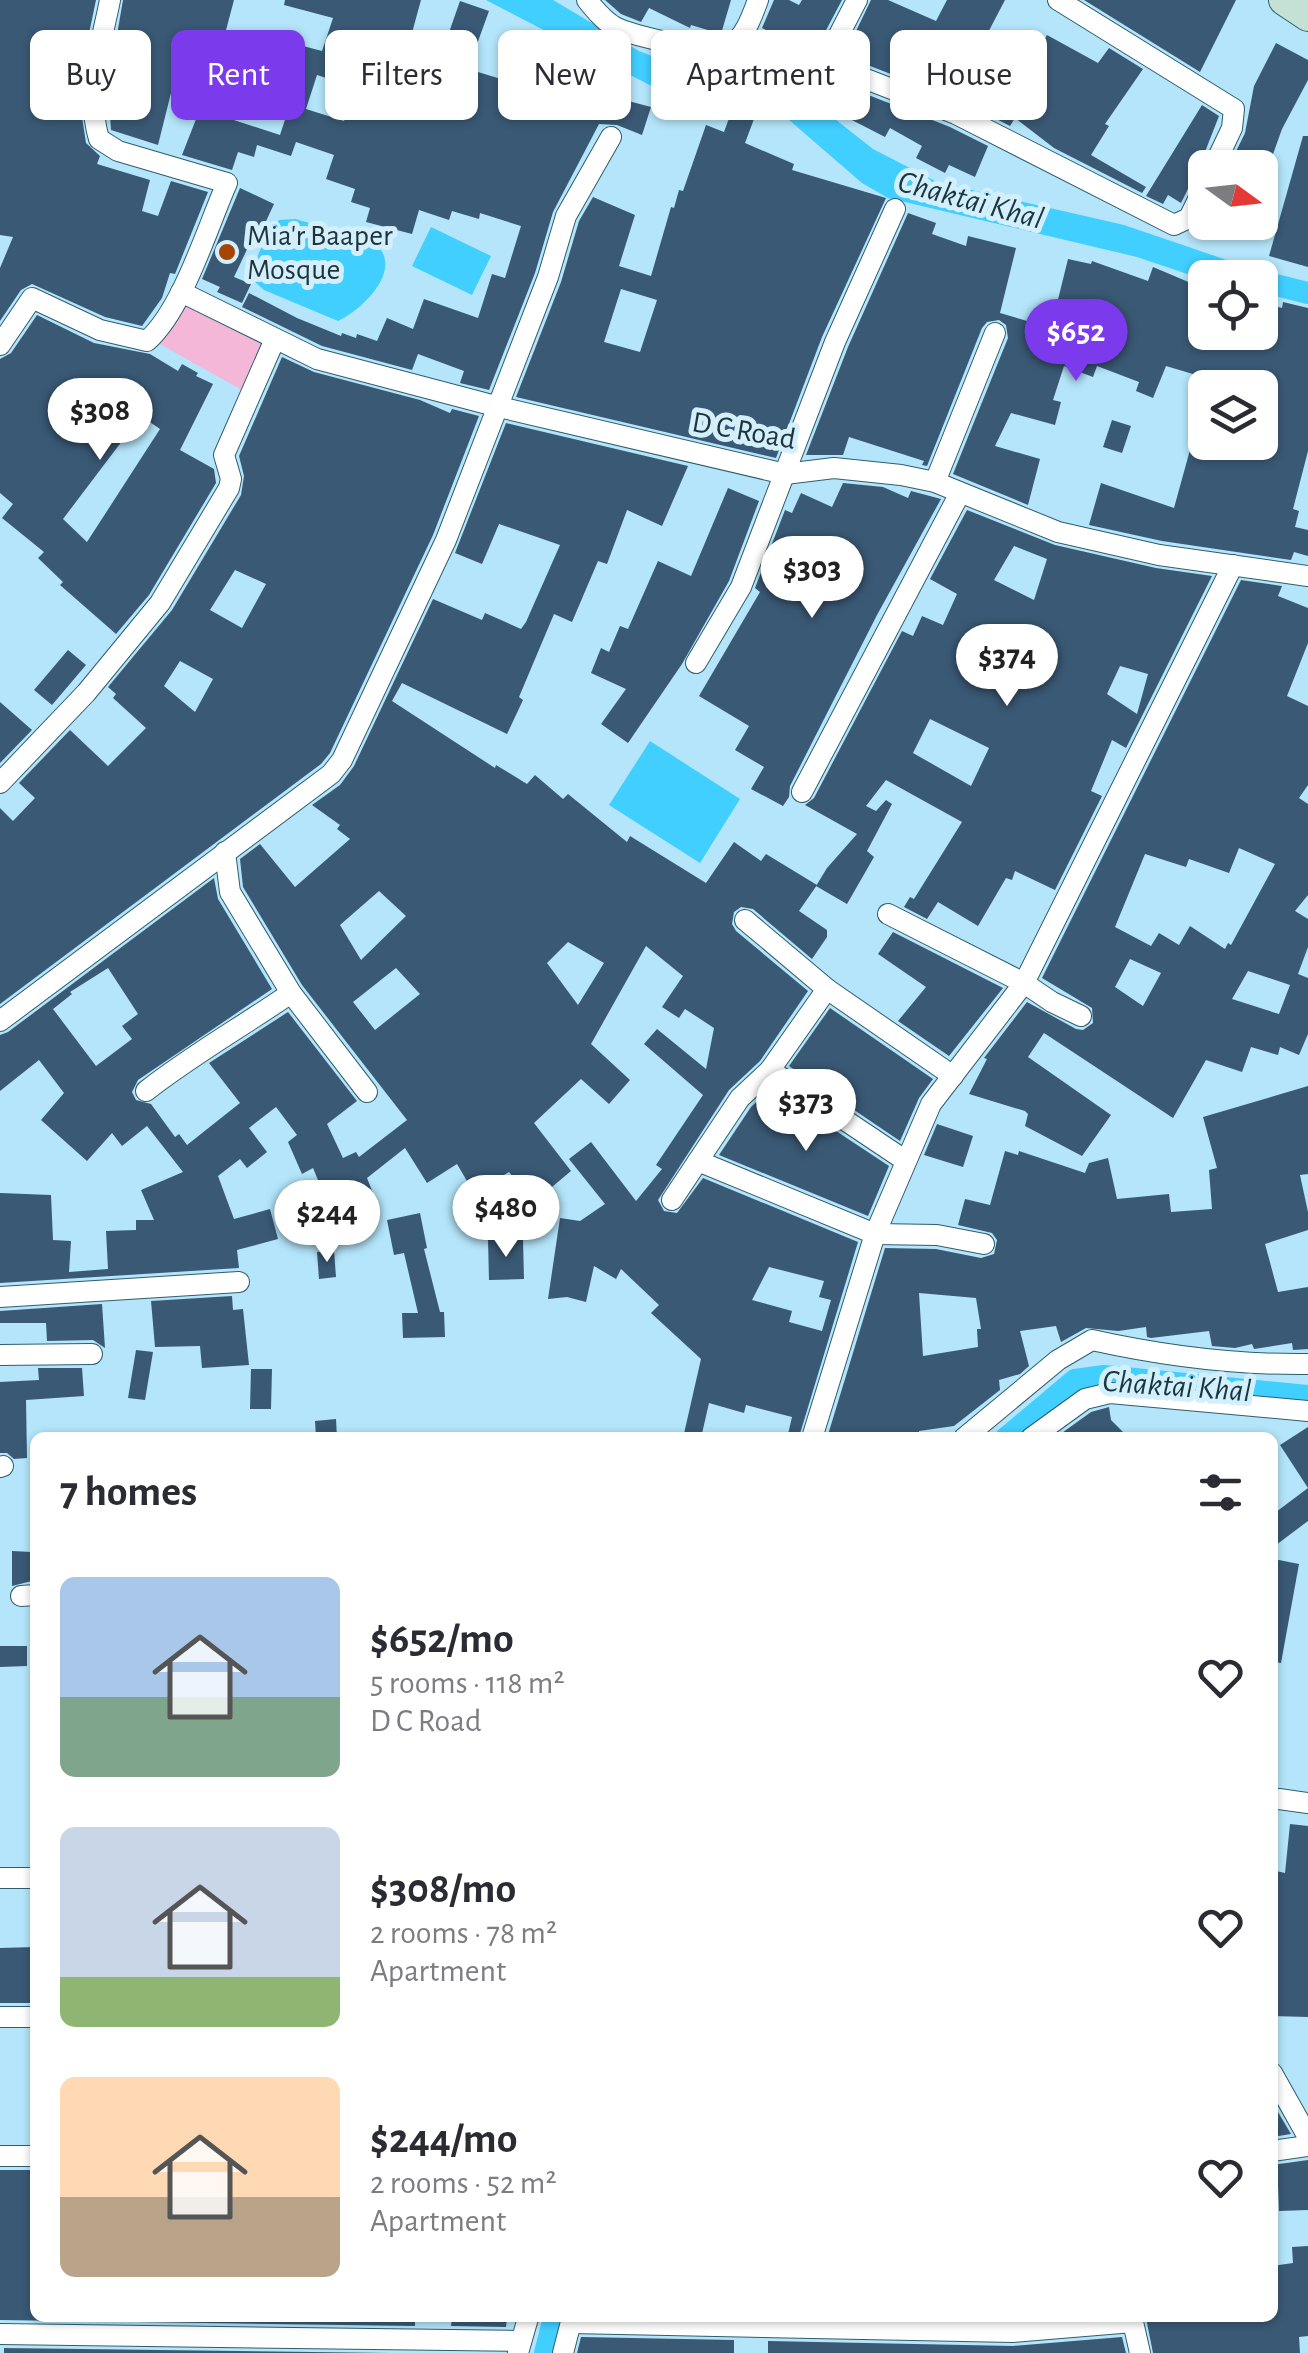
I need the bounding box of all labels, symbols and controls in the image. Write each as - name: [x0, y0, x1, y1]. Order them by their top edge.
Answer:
- chip: Buy: [30, 30, 151, 120]
- chip: Rent: [171, 30, 305, 120]
- chip: Filters: [325, 30, 478, 120]
- chip: New: [498, 30, 631, 120]
- chip: Apartment: [651, 30, 870, 120]
- chip: House: [890, 30, 1047, 120]
- north arrow: [1188, 150, 1278, 240]
- map controls: [1188, 150, 1278, 460]
- water label: Chaktai Khal: [894, 165, 1047, 235]
- place label: Mia'r Baaper Mosque: [247, 221, 393, 285]
- marker: Mia'r Baaper Mosque: [216, 241, 238, 263]
- button: locate: [1188, 260, 1278, 350]
- pin: $652: [1017, 299, 1135, 384]
- text: $652: [1047, 315, 1105, 347]
- button: layers: [1188, 370, 1278, 460]
- pin: $308: [41, 378, 159, 463]
- text: $308: [70, 394, 130, 426]
- street label: D C Road: [690, 407, 798, 455]
- pin: $303: [753, 536, 871, 621]
- text: $303: [783, 552, 841, 584]
- pin: $374: [948, 624, 1066, 709]
- text: $374: [978, 640, 1036, 672]
- pin: $373: [747, 1069, 865, 1154]
- text: $373: [778, 1085, 834, 1117]
- pin: $480: [447, 1175, 565, 1260]
- pin: $244: [268, 1180, 386, 1265]
- text: $480: [475, 1191, 537, 1223]
- text: $244: [296, 1196, 358, 1228]
- water label: Chaktai Khal: [1101, 1365, 1253, 1407]
- icon: filters: [1193, 1465, 1248, 1520]
- text: 7 homes: [60, 1471, 197, 1513]
- icon: home: [140, 1617, 260, 1737]
- text: $652/mo: [370, 1618, 514, 1660]
- icon: heart: [1193, 1650, 1248, 1705]
- text: 5 rooms · 118 m²: [370, 1667, 565, 1699]
- text: D C Road: [370, 1705, 482, 1737]
- icon: home: [140, 1867, 260, 1987]
- text: $308/mo: [370, 1868, 516, 1910]
- icon: heart: [1193, 1900, 1248, 1955]
- text: 2 rooms · 78 m²: [370, 1917, 557, 1949]
- text: Apartment: [370, 1955, 506, 1987]
- icon: home: [140, 2117, 260, 2237]
- text: $244/mo: [370, 2118, 518, 2160]
- icon: heart: [1193, 2150, 1248, 2205]
- text: 2 rooms · 52 m²: [370, 2167, 557, 2199]
- text: Apartment: [370, 2205, 506, 2237]

